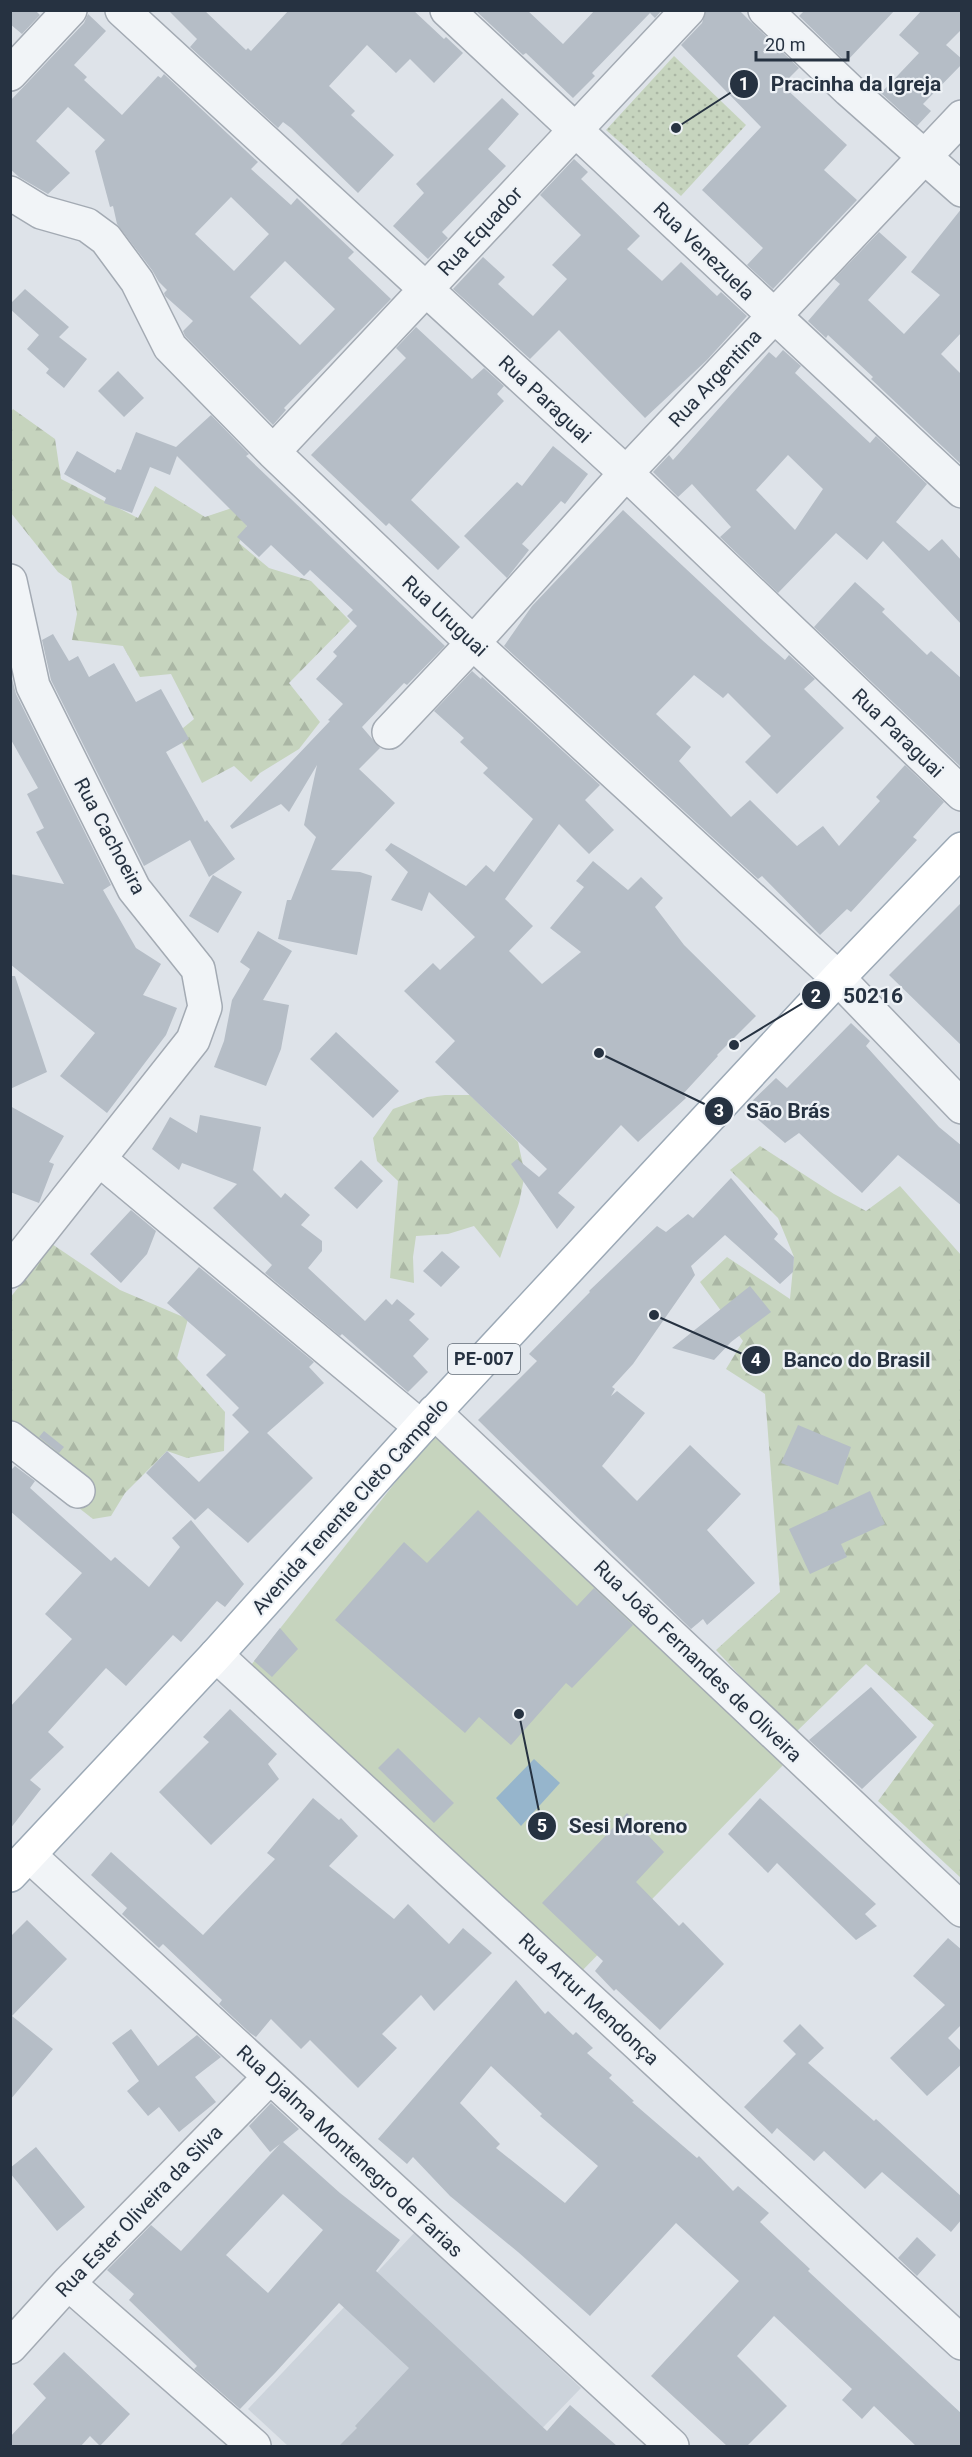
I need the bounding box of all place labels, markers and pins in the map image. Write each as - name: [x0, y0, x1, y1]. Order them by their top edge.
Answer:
- callout: Pracinha da Igreja: [729, 64, 953, 103]
- callout: 50216: [801, 976, 915, 1015]
- callout: São Brás: [704, 1091, 842, 1130]
- callout: Banco do Brasil: [741, 1340, 942, 1379]
- callout: Sesi Moreno: [527, 1806, 699, 1845]

